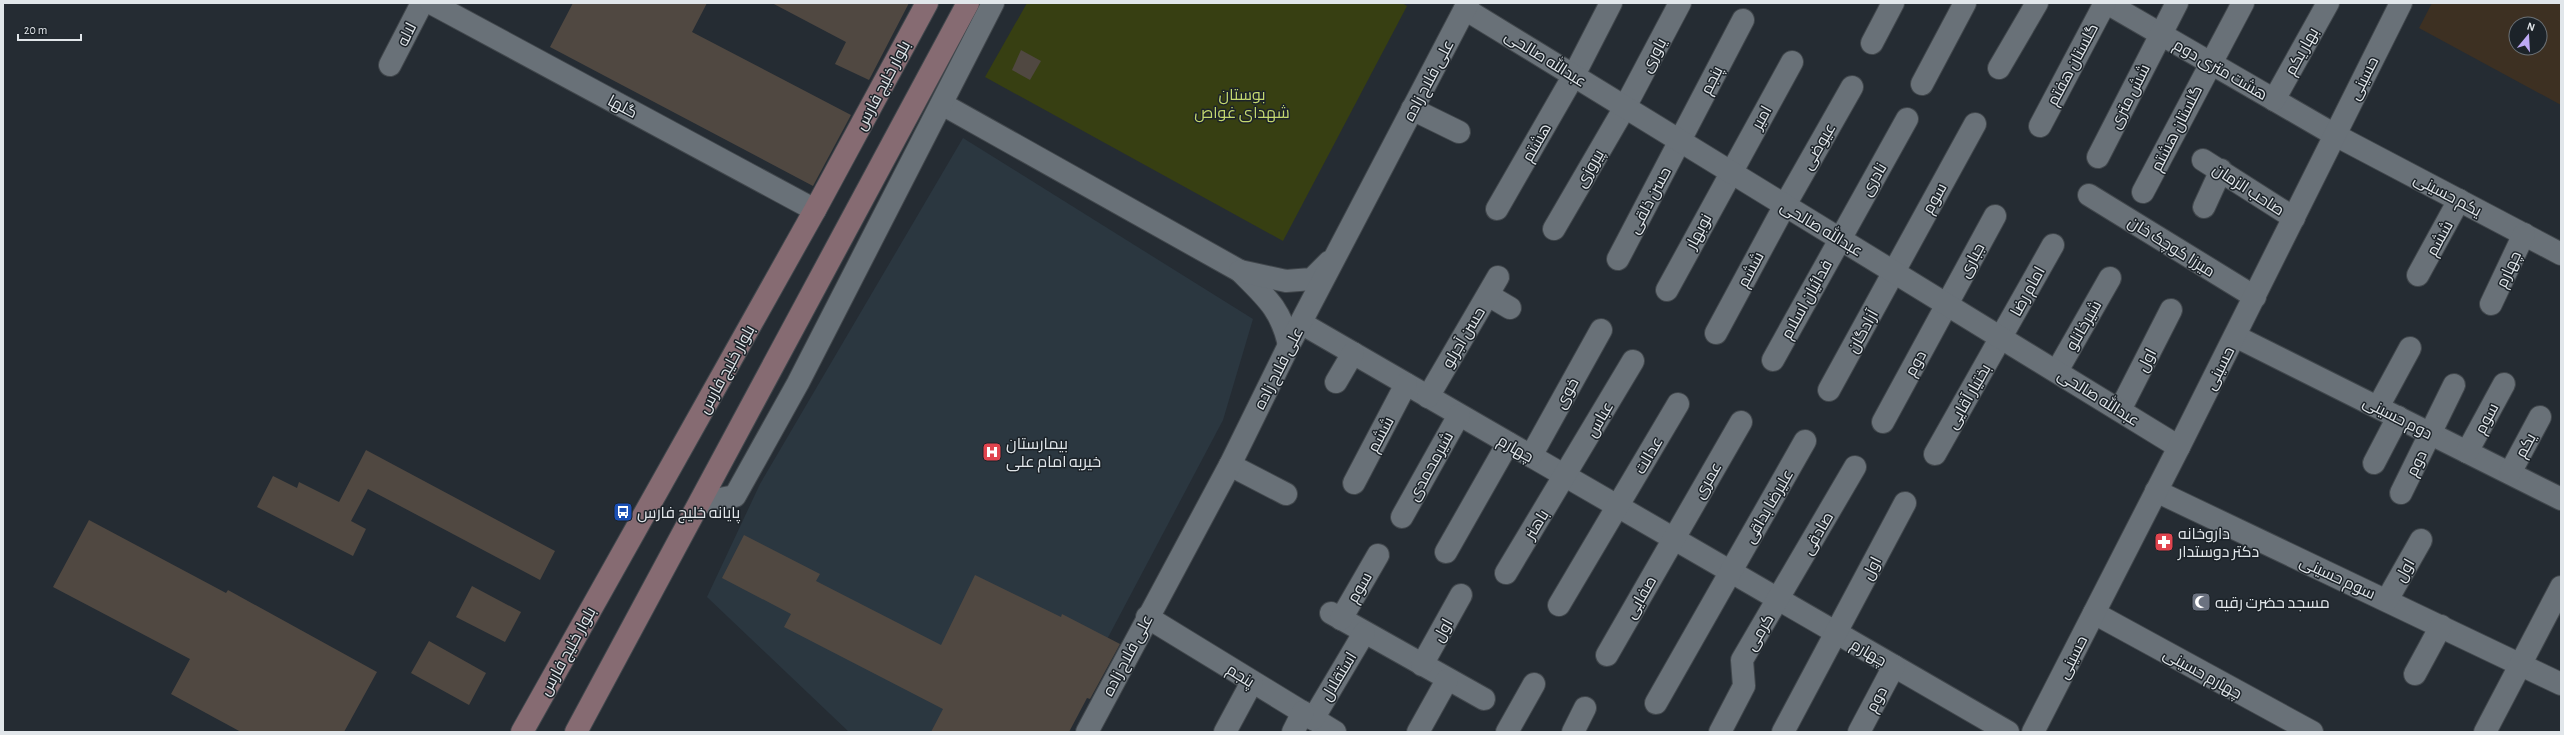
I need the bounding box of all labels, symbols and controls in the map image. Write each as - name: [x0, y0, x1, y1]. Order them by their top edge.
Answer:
- scale bar: [18, 16, 81, 42]
- north arrow: [2508, 16, 2548, 56]
- street label: لاله: [394, 20, 419, 49]
- street label: گلستان هفتم: [2045, 21, 2104, 110]
- text: N: [2526, 21, 2536, 33]
- text: 20 m: [24, 24, 47, 36]
- street label: عبدالله صالحی: [1501, 25, 1591, 92]
- street label: بهار یکم: [2282, 25, 2324, 79]
- street label: یاوری: [1638, 35, 1672, 76]
- street label: هشت متری دوم: [2169, 36, 2271, 106]
- street label: علی فلاح زاده: [1401, 37, 1460, 125]
- street label: بلوار خلیج فارس: [853, 38, 916, 134]
- street label: حسینی: [2346, 54, 2383, 104]
- street label: شش متری: [2106, 61, 2155, 132]
- street label: پنجم: [1698, 63, 1729, 98]
- street label: گلستان هشتم: [2148, 83, 2208, 175]
- park label: بوستان شهدای غواص: [1194, 87, 1290, 123]
- street label: گلها: [604, 93, 640, 123]
- street label: امیر: [1749, 103, 1776, 133]
- street label: هشتم: [1519, 120, 1557, 166]
- street label: عیوضی: [1799, 121, 1840, 173]
- street label: پیروزی: [1573, 146, 1610, 192]
- street label: نادری: [1858, 160, 1891, 200]
- street label: صاحب الزمان: [2209, 161, 2287, 220]
- street label: حسن ذلقی: [1626, 165, 1676, 237]
- street label: یکم حسینی: [2410, 170, 2485, 222]
- street label: سوم: [1920, 180, 1952, 218]
- street label: عبدالله صالحی: [1777, 196, 1867, 261]
- street label: نوبهار: [1683, 211, 1716, 254]
- street label: میرزا کوچک خان: [2124, 214, 2218, 282]
- street label: ششم: [2423, 218, 2459, 260]
- street label: جباری: [1956, 240, 1989, 281]
- street label: ششم: [1734, 249, 1769, 291]
- street label: چهارم: [2494, 249, 2527, 291]
- street label: فدائیان اسلام: [1779, 257, 1838, 343]
- street label: امام رضا: [2008, 264, 2051, 320]
- street label: شیرخانلو: [2062, 297, 2105, 354]
- street label: حسن آجرلو: [1439, 304, 1490, 372]
- street label: آزادگان: [1844, 306, 1883, 357]
- street label: بلوار خلیج فارس: [696, 322, 760, 418]
- street label: علی فلاح زاده: [1252, 325, 1309, 413]
- street label: حسینی: [2202, 344, 2239, 394]
- street label: اول: [2134, 346, 2161, 376]
- street label: دوم: [1902, 348, 1932, 380]
- street label: بختیار آقایی: [1943, 361, 1996, 433]
- street label: عبدالله صالحی: [2054, 364, 2144, 431]
- street label: خوی: [1552, 375, 1583, 413]
- street label: دوم حسینی: [2359, 394, 2435, 445]
- street label: عباس: [1583, 399, 1618, 441]
- street label: سوم: [2472, 400, 2504, 438]
- street label: ششم: [1364, 414, 1399, 456]
- street label: شیرمحمدی: [1404, 429, 1458, 505]
- street label: یکم: [2513, 430, 2542, 462]
- street label: چهارم: [1493, 432, 1536, 468]
- street label: عدالت: [1632, 434, 1666, 477]
- place label: بیمارستان خیریه امام علی: [1006, 436, 1101, 473]
- hospital icon: بیمارستان خیریه امام علی: [981, 441, 1003, 463]
- street label: دوم: [2404, 448, 2433, 480]
- street label: عمری: [1691, 459, 1726, 503]
- street label: علیرضا بداقی: [1741, 467, 1798, 547]
- bus stop icon: پایانه خلیج فارس: [612, 501, 634, 523]
- place label: پایانه خلیج فارس: [637, 505, 741, 524]
- street label: باهنر: [1521, 507, 1553, 543]
- street label: صادقی: [1799, 509, 1838, 559]
- place label: داروخانه دکتر دوستدار: [2177, 526, 2259, 561]
- pharmacy icon: داروخانه دکتر دوستدار: [2153, 531, 2175, 553]
- street label: سوم حسینی: [2296, 553, 2378, 605]
- street label: اول: [1859, 554, 1886, 584]
- street label: اول: [2392, 556, 2419, 586]
- street label: سوم: [1345, 569, 1378, 607]
- street label: صفایی: [1622, 573, 1661, 623]
- mosque icon: مسجد حضرت رقیه: [2190, 591, 2212, 613]
- place label: مسجد حضرت رقیه: [2215, 595, 2330, 612]
- street label: بلوار خلیج فارس: [537, 604, 601, 700]
- street label: علی فلاح زاده: [1100, 612, 1159, 700]
- street label: کرمی: [1743, 612, 1779, 654]
- street label: اول: [1430, 616, 1457, 646]
- street label: حسینی: [2055, 633, 2092, 683]
- street label: چهارم: [1846, 636, 1889, 672]
- street label: چهارم حسینی: [2159, 646, 2245, 705]
- street label: استقلال: [1318, 649, 1361, 705]
- street label: پنجم: [1222, 661, 1258, 693]
- street label: دوم: [1864, 684, 1893, 716]

